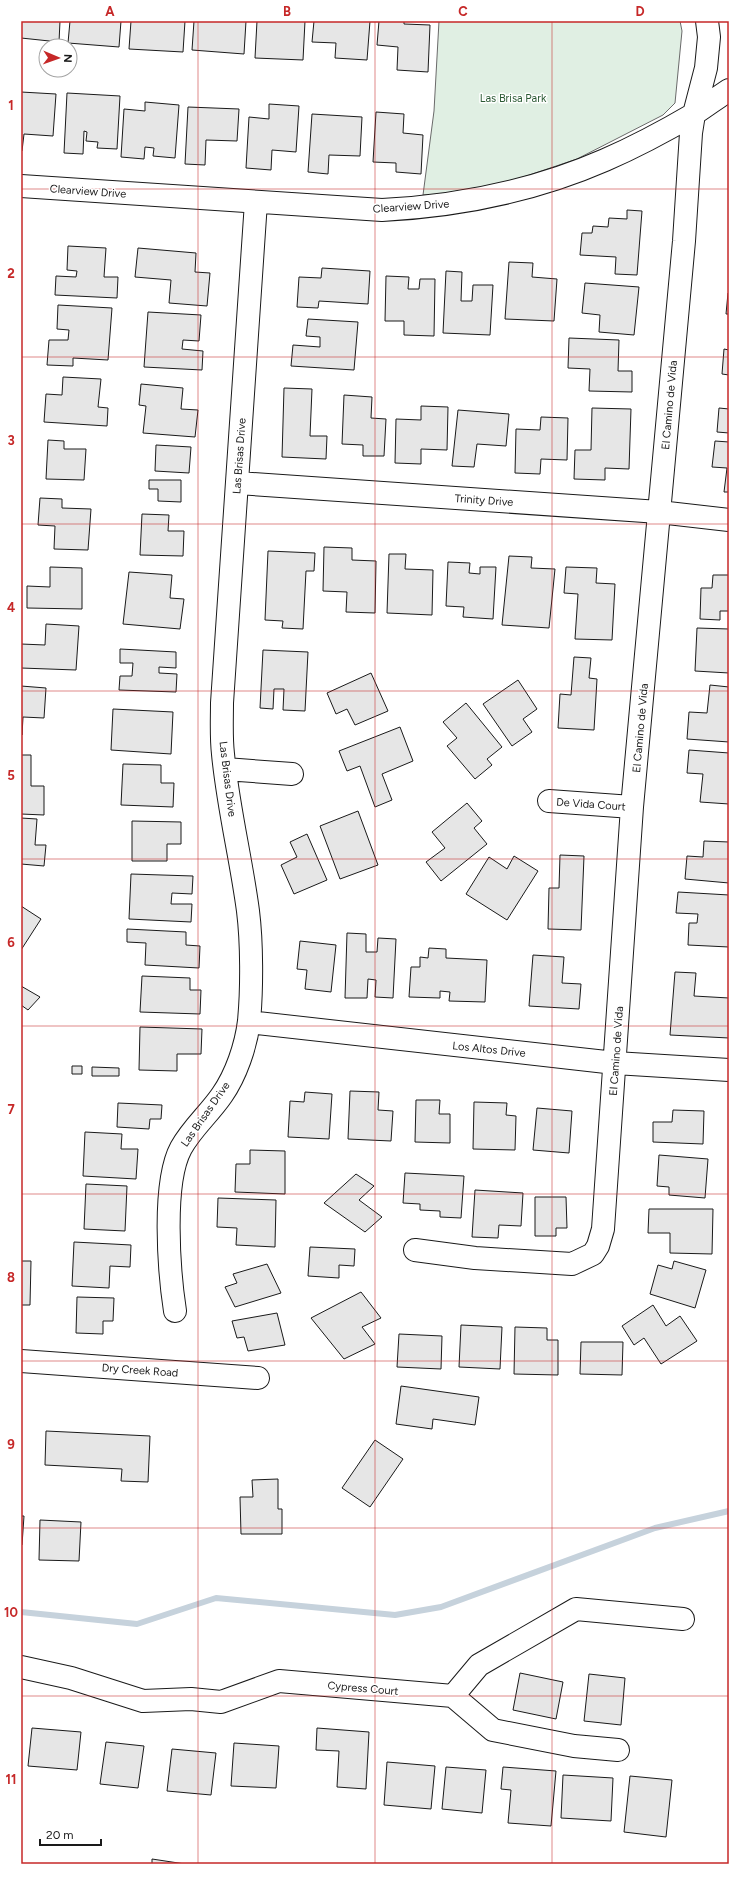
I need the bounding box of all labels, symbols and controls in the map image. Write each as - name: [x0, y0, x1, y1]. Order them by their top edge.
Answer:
- text: A: [105, 4, 115, 19]
- text: B: [283, 4, 291, 19]
- text: C: [458, 4, 468, 19]
- text: D: [635, 4, 645, 19]
- north arrow: [38, 38, 78, 78]
- text: N: [61, 54, 74, 63]
- park label: Las Brisa Park: [480, 92, 547, 105]
- text: 1: [8, 98, 14, 113]
- street label: Clearview Drive: [49, 182, 127, 201]
- street label: Clearview Drive: [372, 197, 450, 216]
- text: 2: [7, 266, 15, 281]
- street label: El Camino de Vida: [659, 360, 680, 450]
- street label: Las Brisas Drive: [230, 418, 249, 494]
- text: 3: [7, 433, 15, 448]
- street label: Trinity Drive: [454, 492, 514, 509]
- text: 4: [7, 600, 15, 615]
- street label: El Camino de Vida: [630, 683, 651, 773]
- street label: Las Brisas Drive: [216, 740, 239, 818]
- text: 5: [7, 768, 15, 783]
- street label: De Vida Court: [556, 796, 626, 813]
- text: 6: [7, 935, 15, 950]
- street label: El Camino de Vida: [607, 1006, 626, 1096]
- street label: Los Altos Drive: [452, 1039, 526, 1060]
- street label: Las Brisas Drive: [178, 1079, 233, 1149]
- text: 7: [7, 1102, 15, 1117]
- text: 8: [7, 1270, 15, 1285]
- street label: Dry Creek Road: [101, 1361, 179, 1380]
- text: 9: [7, 1437, 15, 1452]
- text: 10: [4, 1605, 18, 1620]
- street label: Cypress Court: [327, 1679, 399, 1698]
- text: 11: [6, 1772, 16, 1787]
- scale bar: [40, 1821, 101, 1847]
- text: 20 m: [46, 1828, 74, 1842]

